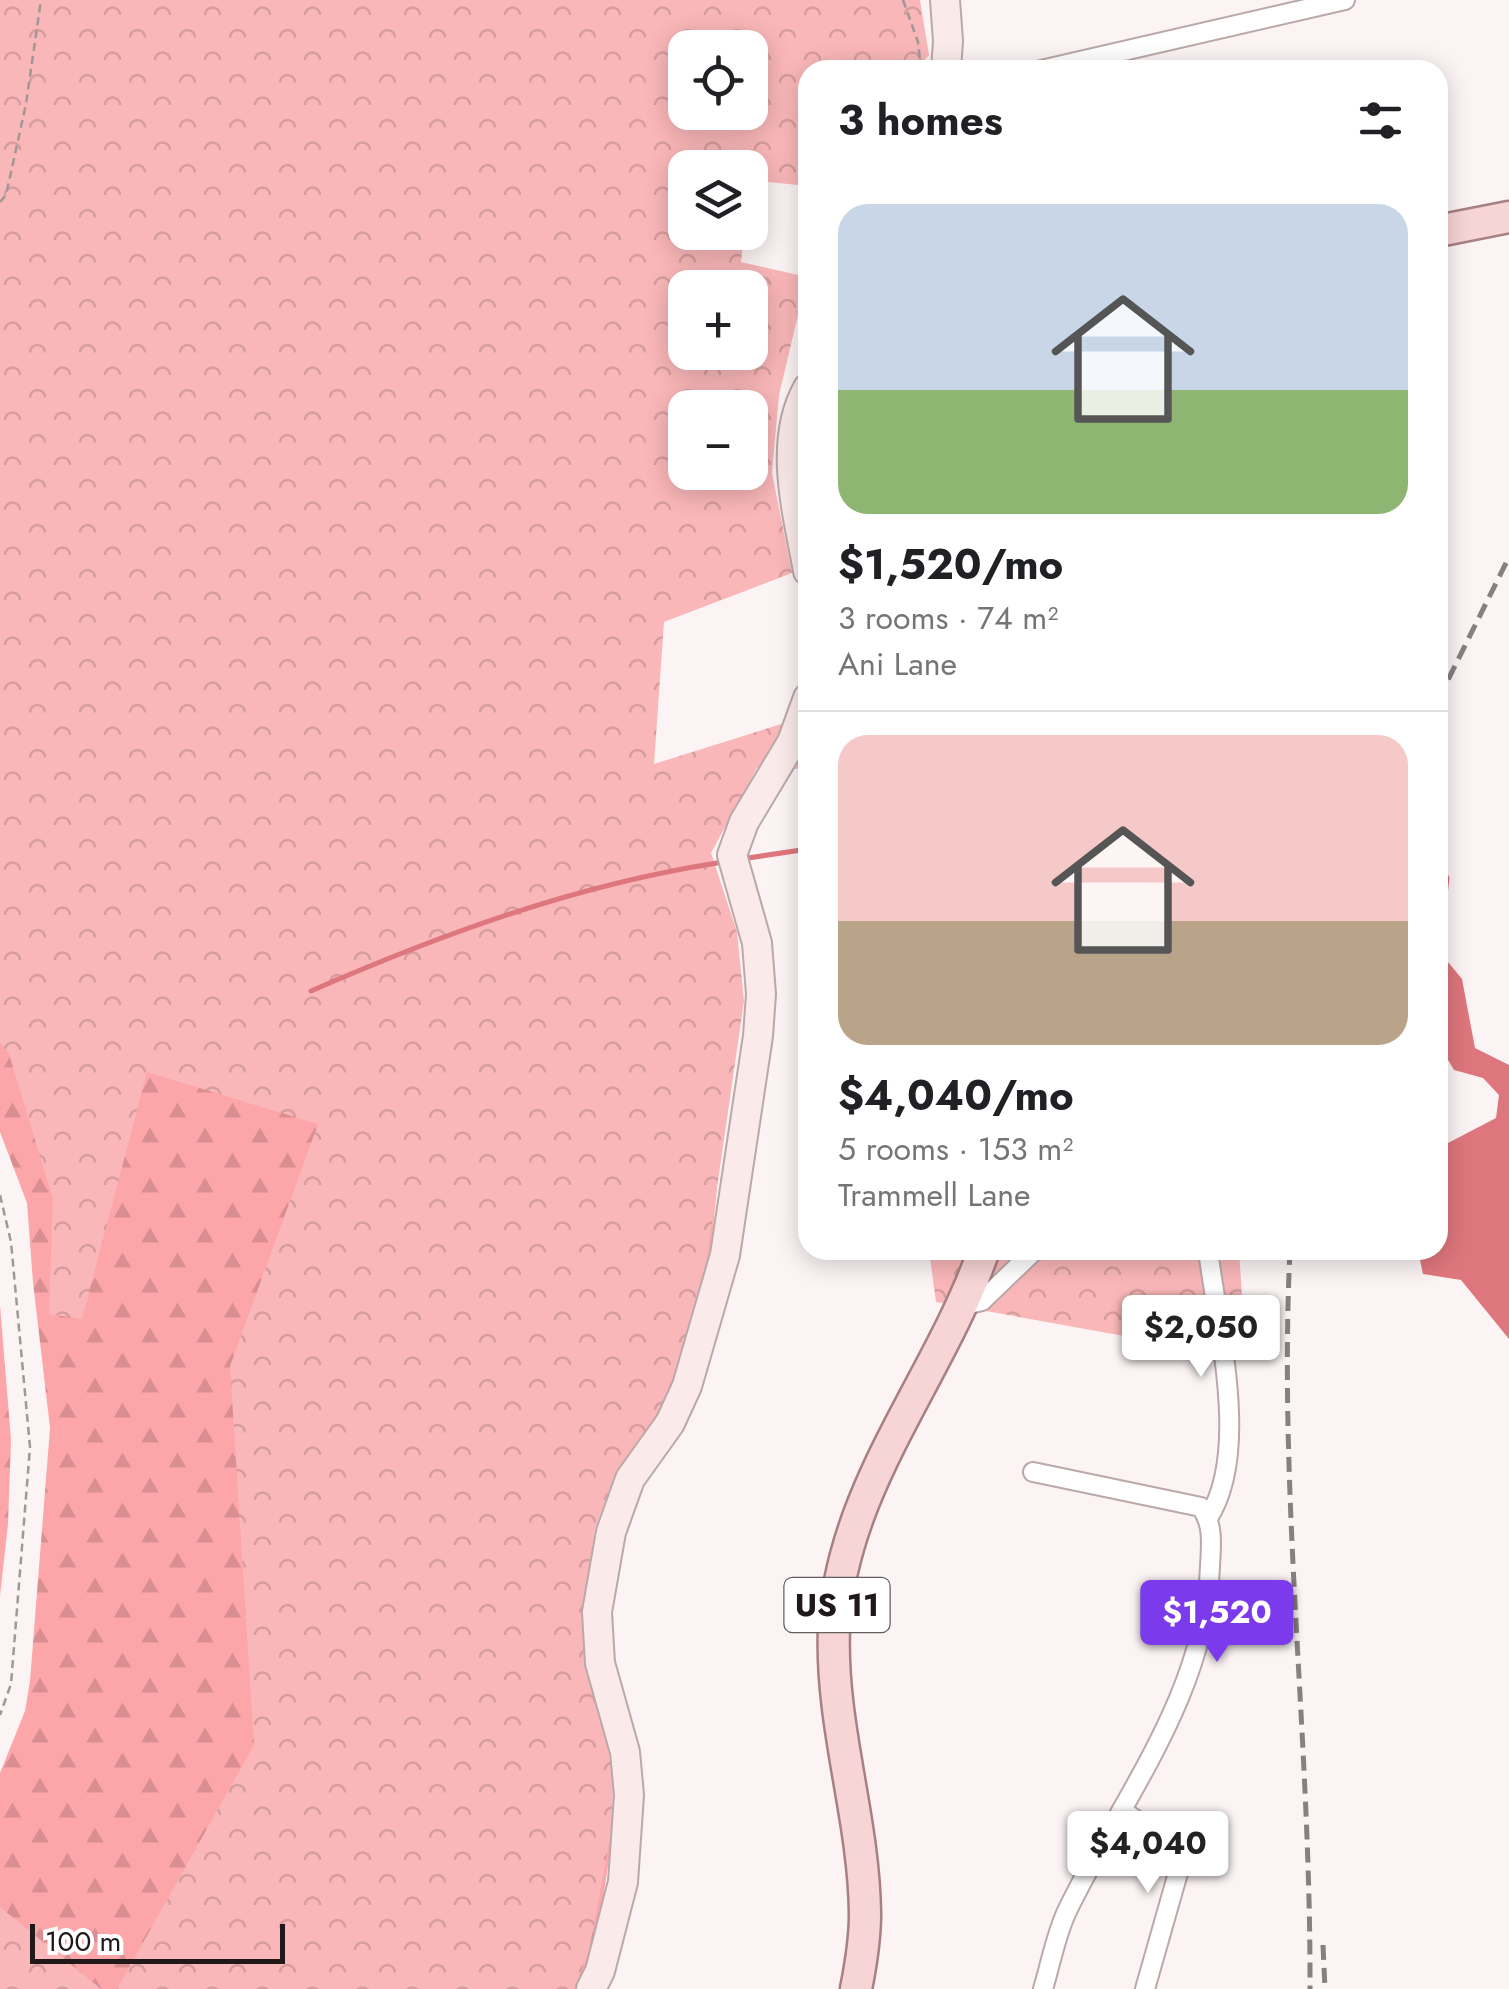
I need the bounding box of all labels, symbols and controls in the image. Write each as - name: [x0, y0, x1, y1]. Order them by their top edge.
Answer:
- map controls: [668, 30, 768, 490]
- button: locate: [668, 30, 768, 130]
- text: 3 homes: [838, 90, 1003, 151]
- icon: filters: [1353, 93, 1408, 148]
- button: layers: [668, 150, 768, 250]
- icon: home: [1033, 269, 1213, 449]
- button: +: [668, 270, 768, 370]
- button: −: [668, 390, 768, 490]
- text: $1,520/mo: [838, 534, 1063, 595]
- text: 3 rooms · 74 m²: [838, 595, 1058, 641]
- text: Ani Lane: [838, 641, 957, 687]
- icon: home: [1033, 800, 1213, 980]
- text: $4,040/mo: [838, 1065, 1074, 1126]
- text: 5 rooms · 153 m²: [838, 1126, 1073, 1172]
- text: Trammell Lane: [838, 1172, 1030, 1218]
- pin: $2,050: [1120, 1295, 1282, 1380]
- text: $2,050: [1144, 1304, 1258, 1350]
- road number: US 11: [784, 1578, 890, 1632]
- pin: $1,520: [1136, 1580, 1298, 1665]
- text: $1,520: [1162, 1589, 1272, 1635]
- pin: $4,040: [1067, 1811, 1229, 1896]
- text: $4,040: [1089, 1820, 1207, 1866]
- scale bar: [30, 1919, 285, 1964]
- text: 100 m: [45, 1921, 121, 1962]

